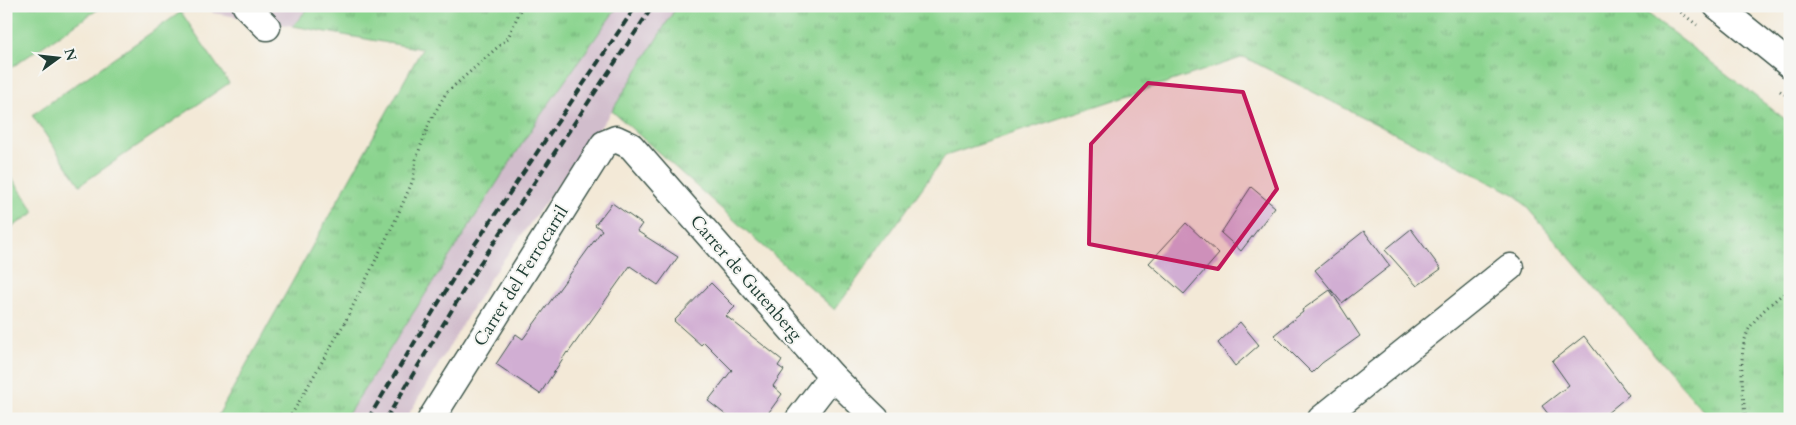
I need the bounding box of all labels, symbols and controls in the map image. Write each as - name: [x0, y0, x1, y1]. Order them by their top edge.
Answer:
- north arrow: [32, 32, 82, 82]
- text: N: [59, 46, 81, 63]
- street label: Carrer del Ferrocarril: [468, 201, 575, 351]
- street label: Carrer de Gutenberg: [684, 210, 808, 347]

